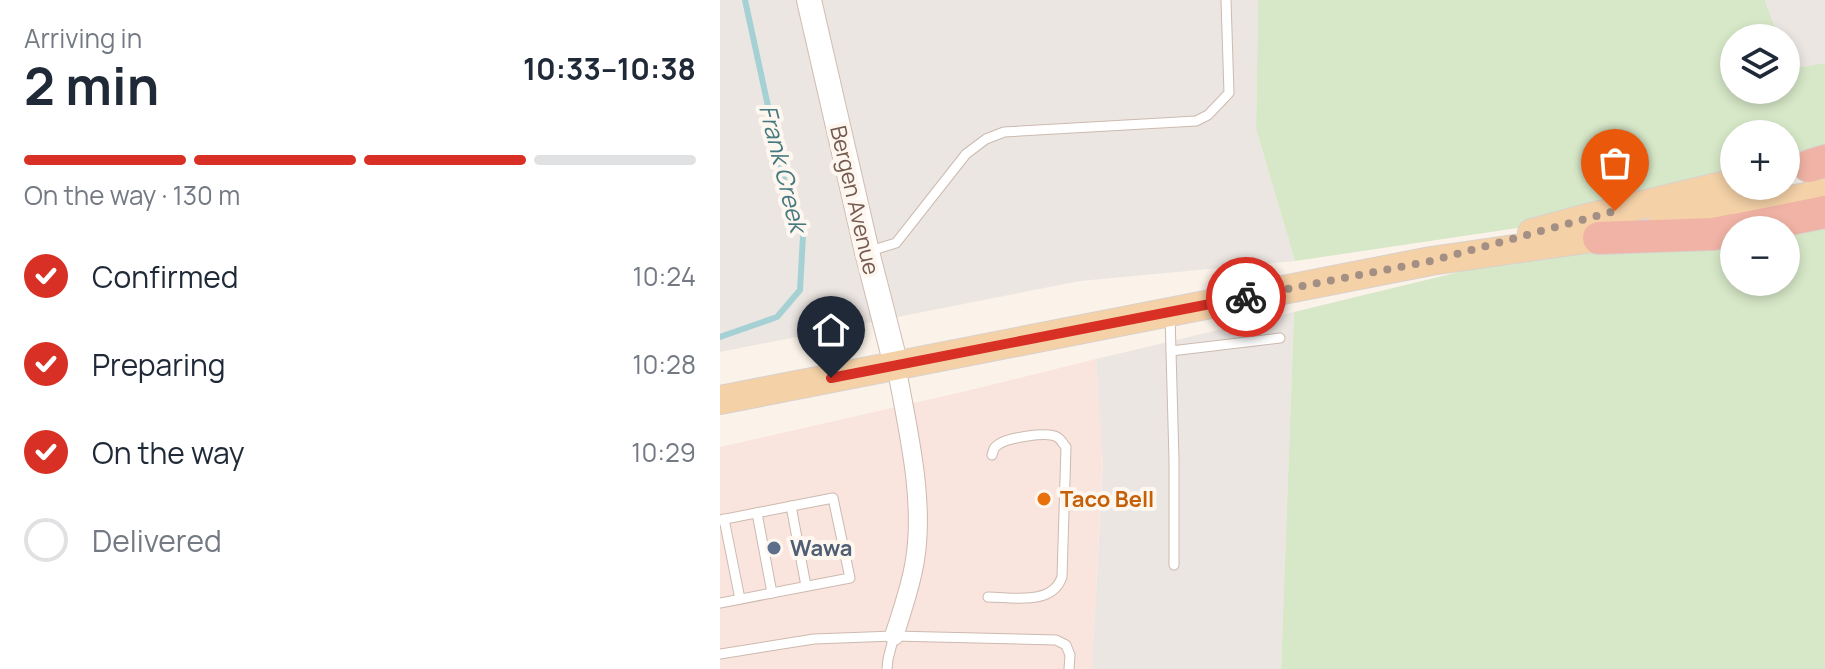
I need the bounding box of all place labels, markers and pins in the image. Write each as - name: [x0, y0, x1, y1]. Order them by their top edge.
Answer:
- pin: [1581, 129, 1649, 211]
- pin: [797, 296, 865, 378]
- place label: Taco Bell: [1060, 484, 1154, 514]
- marker: Taco Bell: [1035, 490, 1053, 508]
- place label: Wawa: [790, 533, 852, 563]
- marker: Wawa: [765, 539, 783, 557]

